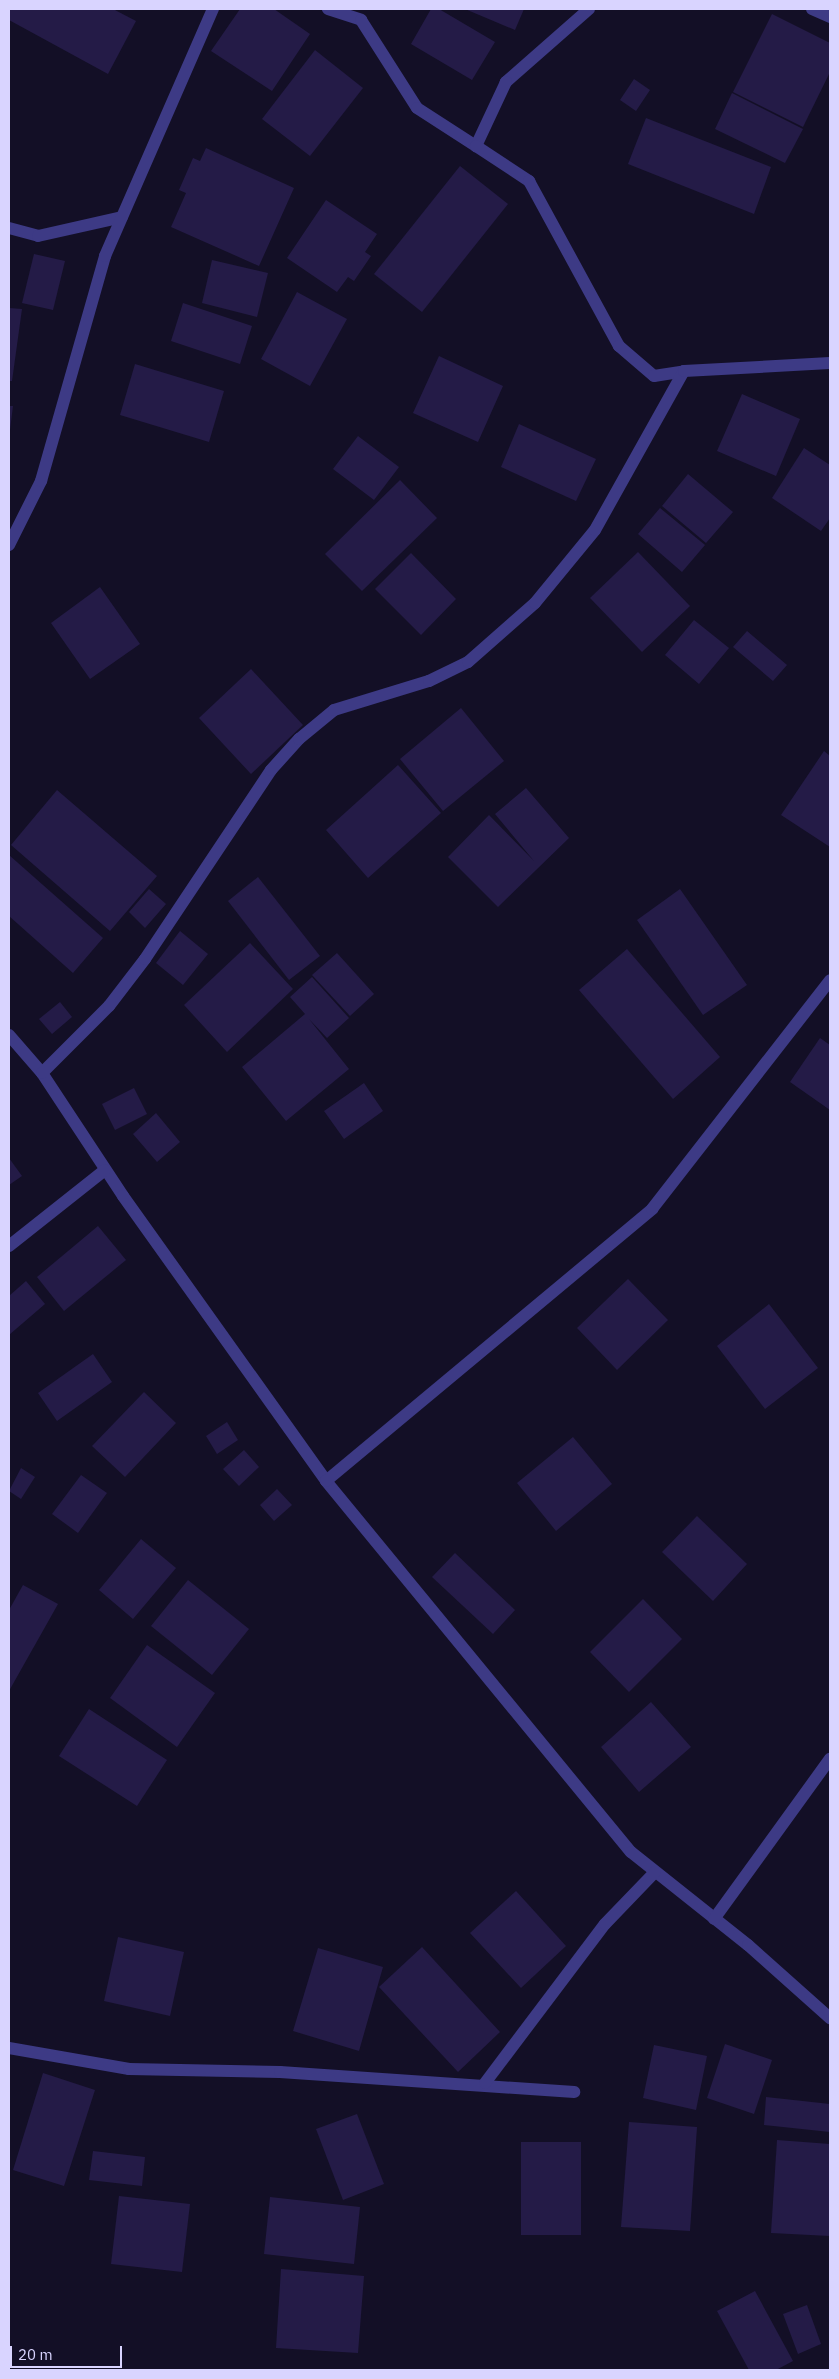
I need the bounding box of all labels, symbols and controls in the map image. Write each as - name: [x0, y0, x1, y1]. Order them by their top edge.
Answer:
- scale bar: [12, 2336, 125, 2368]
- text: 20 m: [18, 2345, 53, 2364]

